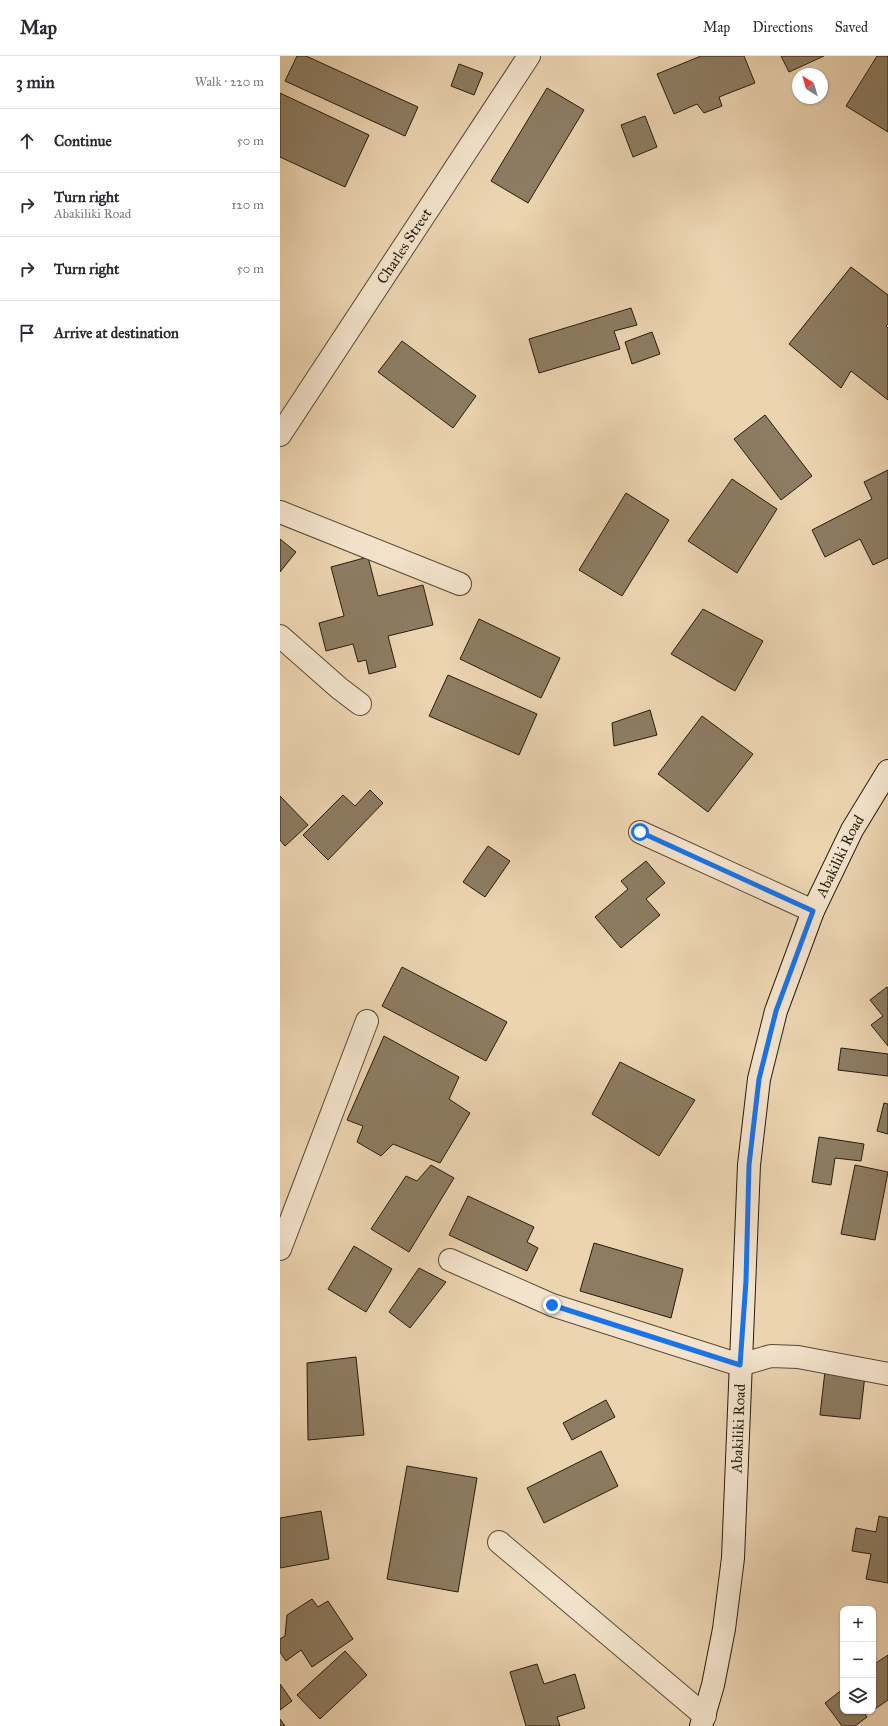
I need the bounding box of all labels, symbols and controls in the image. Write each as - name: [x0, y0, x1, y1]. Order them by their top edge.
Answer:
- text: Map: [20, 16, 57, 39]
- text: Map: [703, 19, 730, 36]
- text: Directions: [752, 19, 813, 36]
- text: Saved: [835, 19, 868, 36]
- north arrow: [792, 68, 828, 104]
- text: 3 min: [16, 72, 55, 93]
- text: Walk · 220 m: [195, 74, 264, 90]
- icon: ahead: [16, 130, 38, 152]
- text: Continue: [54, 132, 112, 150]
- text: 50 m: [237, 133, 264, 149]
- text: Turn right: [54, 188, 119, 206]
- icon: right: [16, 194, 38, 216]
- text: 120 m: [231, 197, 264, 213]
- street label: Charles Street: [373, 204, 436, 287]
- text: Abakiliki Road: [54, 206, 131, 222]
- icon: right: [16, 258, 38, 280]
- text: Turn right: [54, 260, 119, 278]
- text: 50 m: [237, 261, 264, 277]
- icon: arrive: [16, 322, 38, 344]
- text: Arrive at destination: [54, 324, 179, 342]
- street label: Abakiliki Road: [812, 811, 868, 901]
- route start: [631, 823, 649, 841]
- route end: [543, 1296, 561, 1314]
- street label: Abakiliki Road: [727, 1383, 749, 1474]
- map controls: [840, 1606, 876, 1714]
- button: +: [840, 1606, 876, 1642]
- button: −: [840, 1642, 876, 1678]
- button: layers: [840, 1678, 876, 1714]

